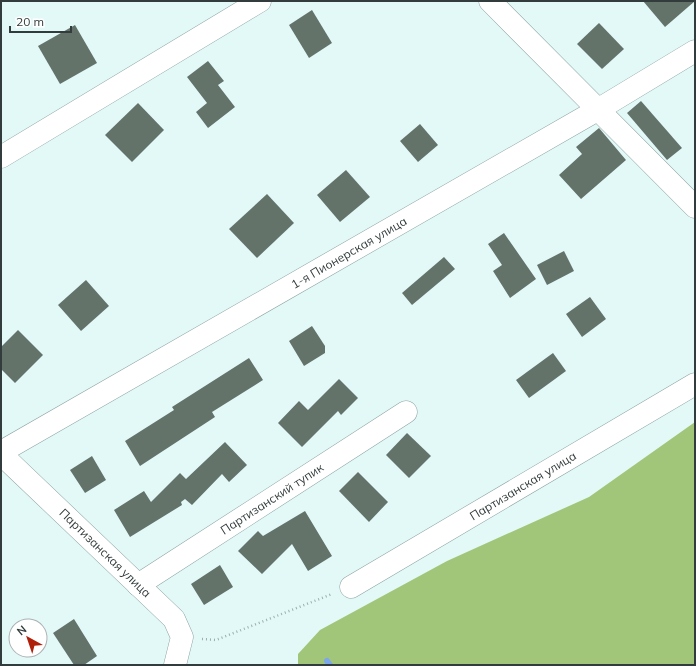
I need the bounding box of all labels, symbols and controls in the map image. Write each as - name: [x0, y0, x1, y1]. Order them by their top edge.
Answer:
- scale bar: [10, 8, 71, 34]
- text: 20 m: [16, 14, 44, 29]
- street label: 1-я Пионерская улица: [288, 213, 409, 292]
- street label: Партизанская улица: [467, 448, 579, 523]
- street label: Партизанский тупик: [217, 459, 326, 537]
- street label: Партизанская улица: [56, 505, 154, 600]
- north arrow: [8, 618, 48, 658]
- text: N: [14, 622, 29, 638]

